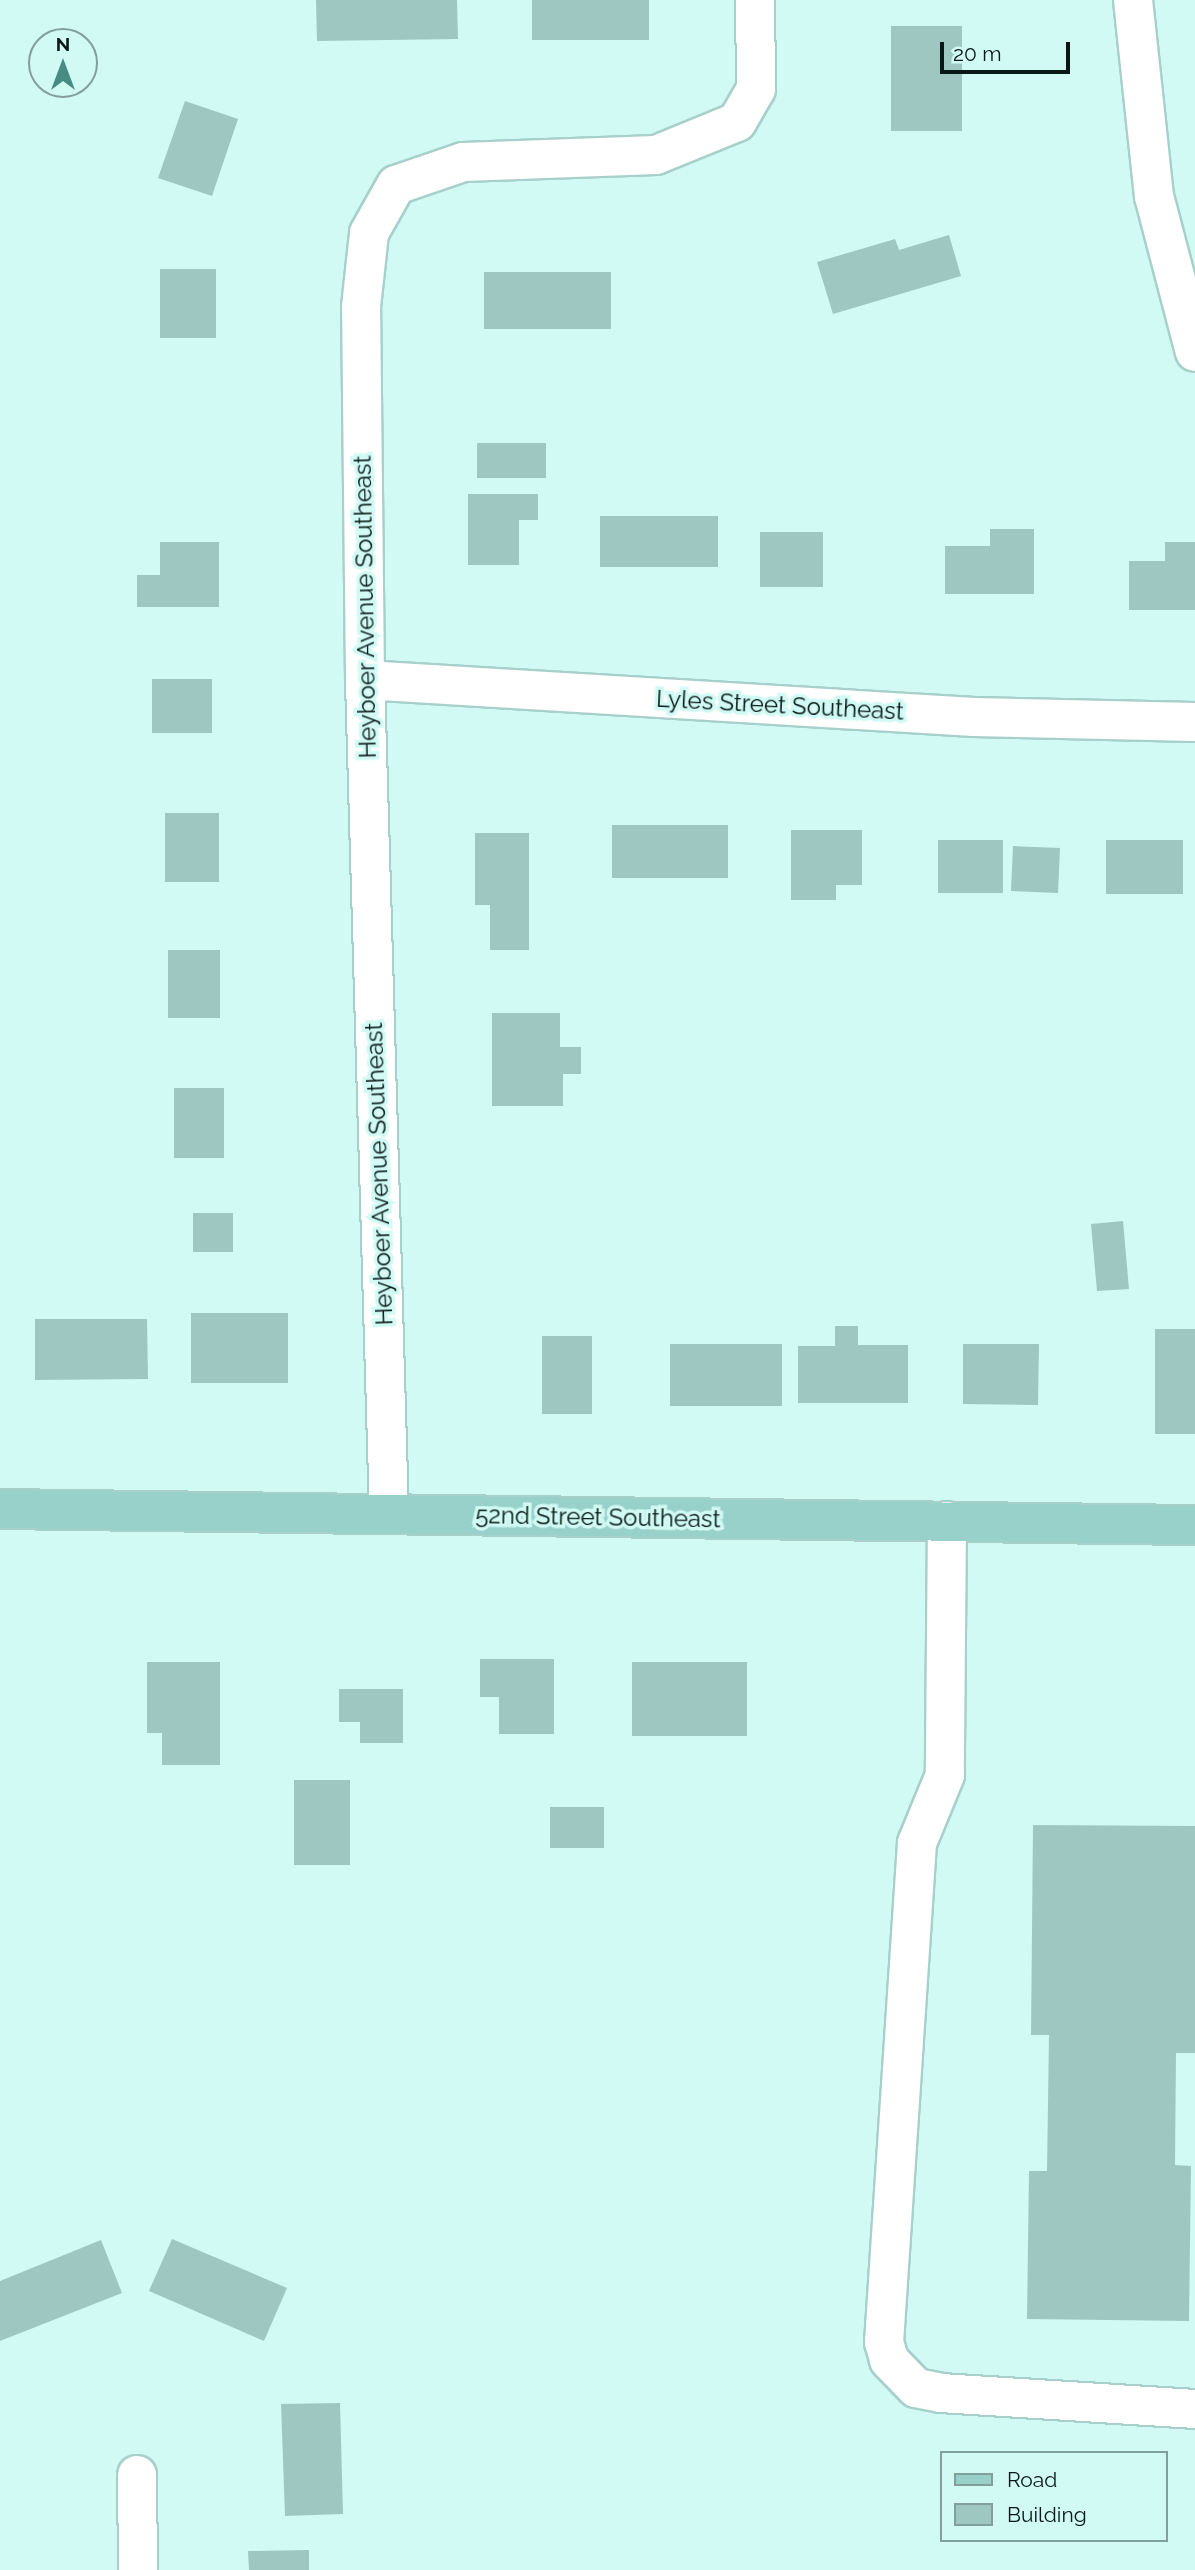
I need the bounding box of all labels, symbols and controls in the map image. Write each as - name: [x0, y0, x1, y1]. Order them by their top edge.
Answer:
- north arrow: [28, 28, 98, 98]
- scale bar: [943, 28, 1072, 72]
- text: N: [56, 33, 70, 55]
- text: 20 m: [953, 41, 1001, 66]
- street label: Heyboer Avenue Southeast: [348, 455, 382, 759]
- street label: Lyles Street Southeast: [655, 684, 905, 726]
- street label: Heyboer Avenue Southeast: [359, 1021, 399, 1327]
- street label: 52nd Street Southeast: [475, 1500, 721, 1534]
- legend: [940, 2451, 1167, 2542]
- text: Road: [1007, 2467, 1057, 2492]
- text: Building: [1007, 2502, 1087, 2527]

